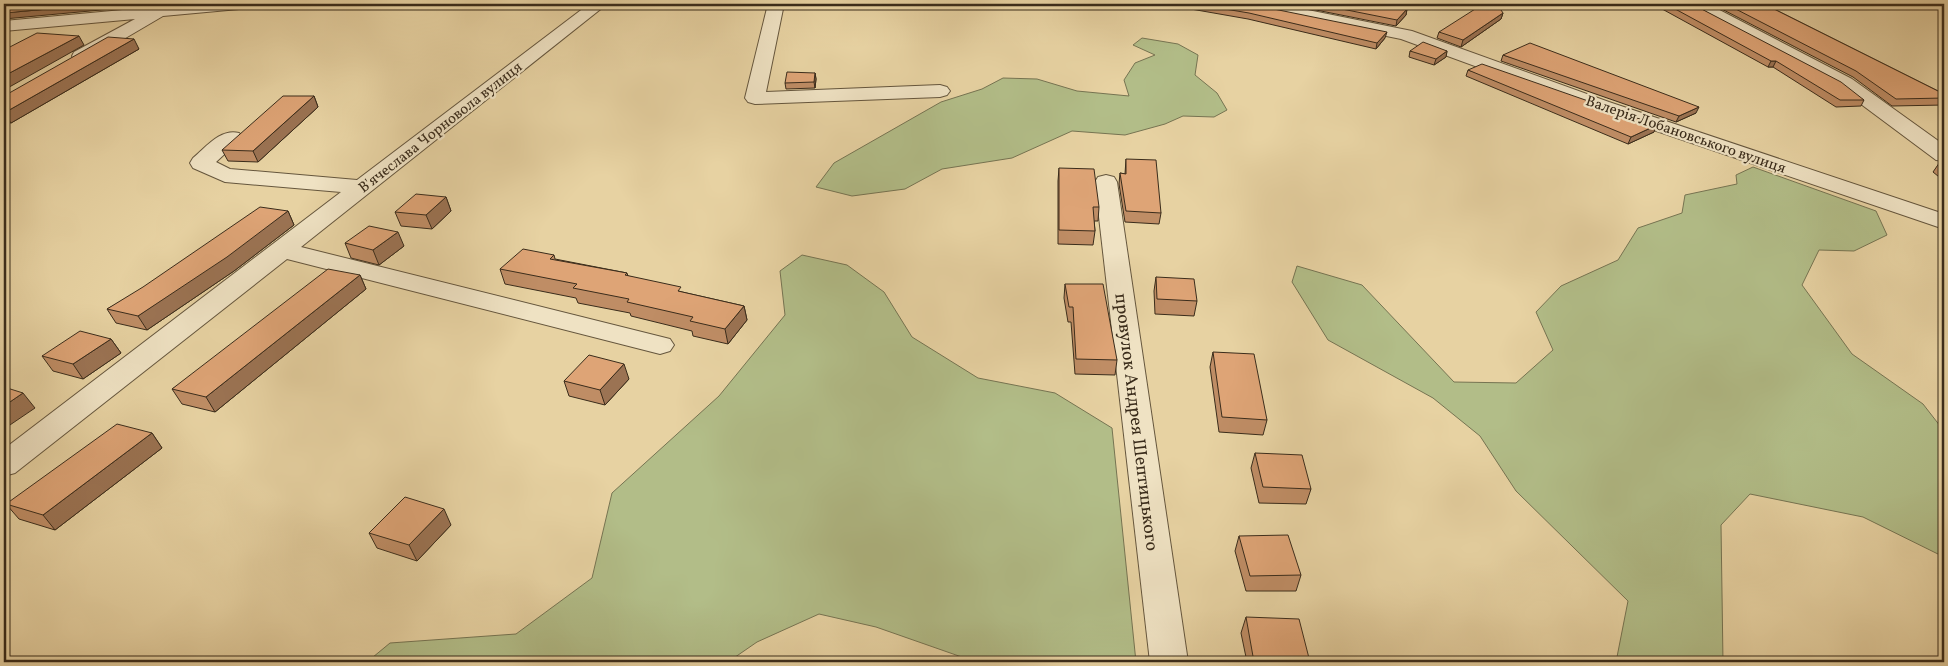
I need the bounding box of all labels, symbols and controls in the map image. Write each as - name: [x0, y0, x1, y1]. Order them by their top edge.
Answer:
- street label: В'ячеслава Чорновола вулиця: [355, 57, 527, 199]
- street label: Валерія Лобановського вулиця: [1583, 91, 1789, 180]
- street label: провулок Андрея Шептицького: [1107, 292, 1164, 552]

